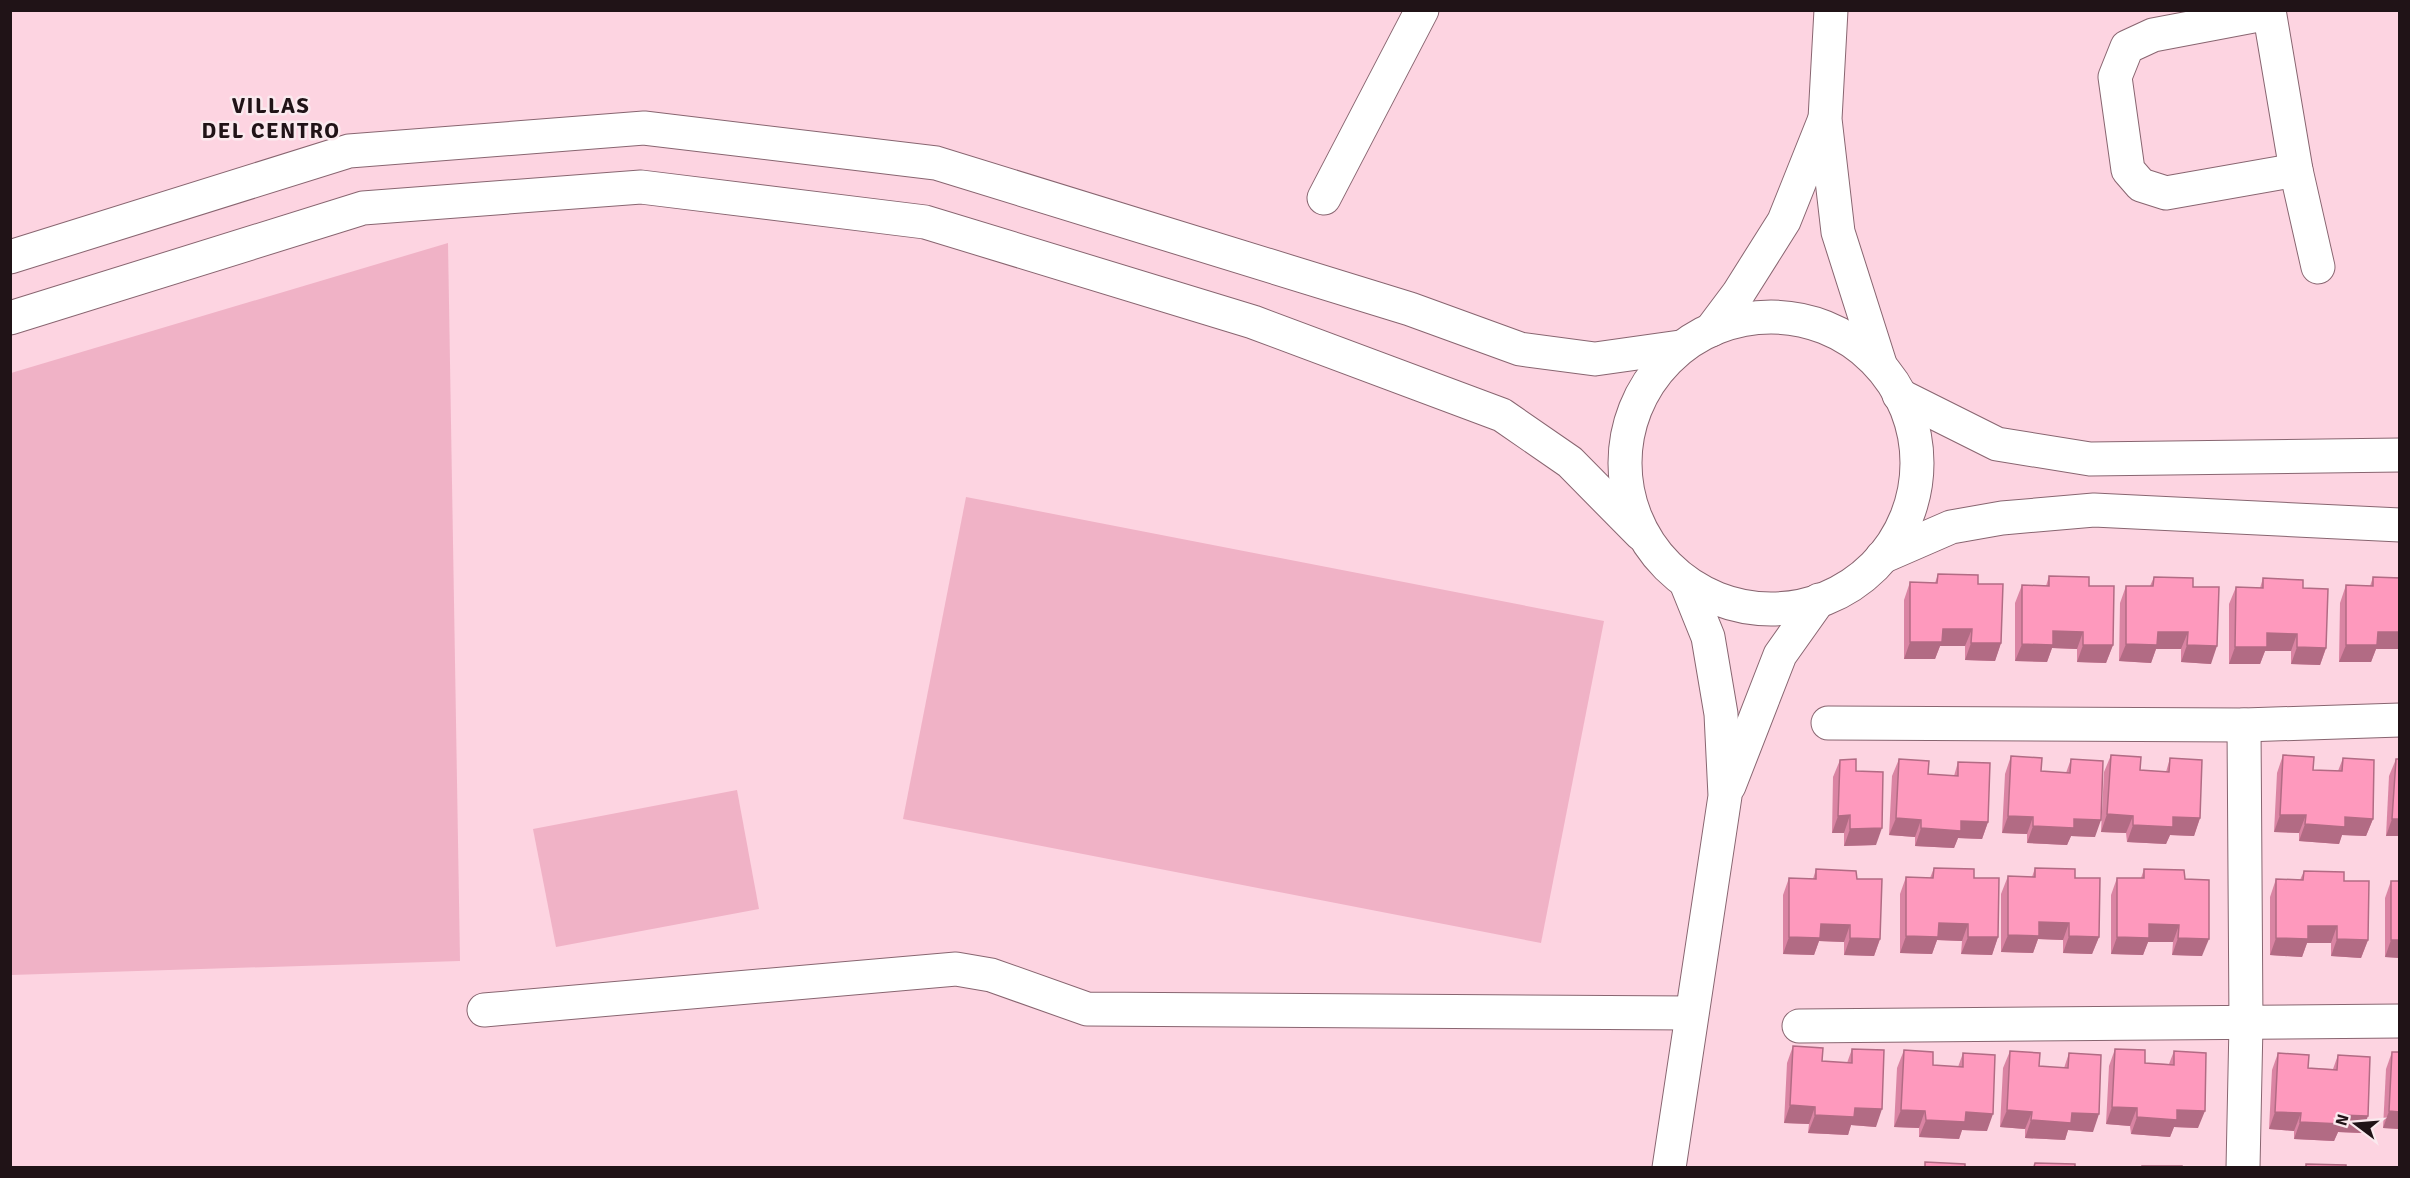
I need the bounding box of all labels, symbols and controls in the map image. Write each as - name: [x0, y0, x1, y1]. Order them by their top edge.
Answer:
- district label: VILLAS DEL CENTRO: [201, 92, 341, 144]
- north arrow: [2326, 1094, 2386, 1154]
- text: N: [2331, 1112, 2354, 1128]

